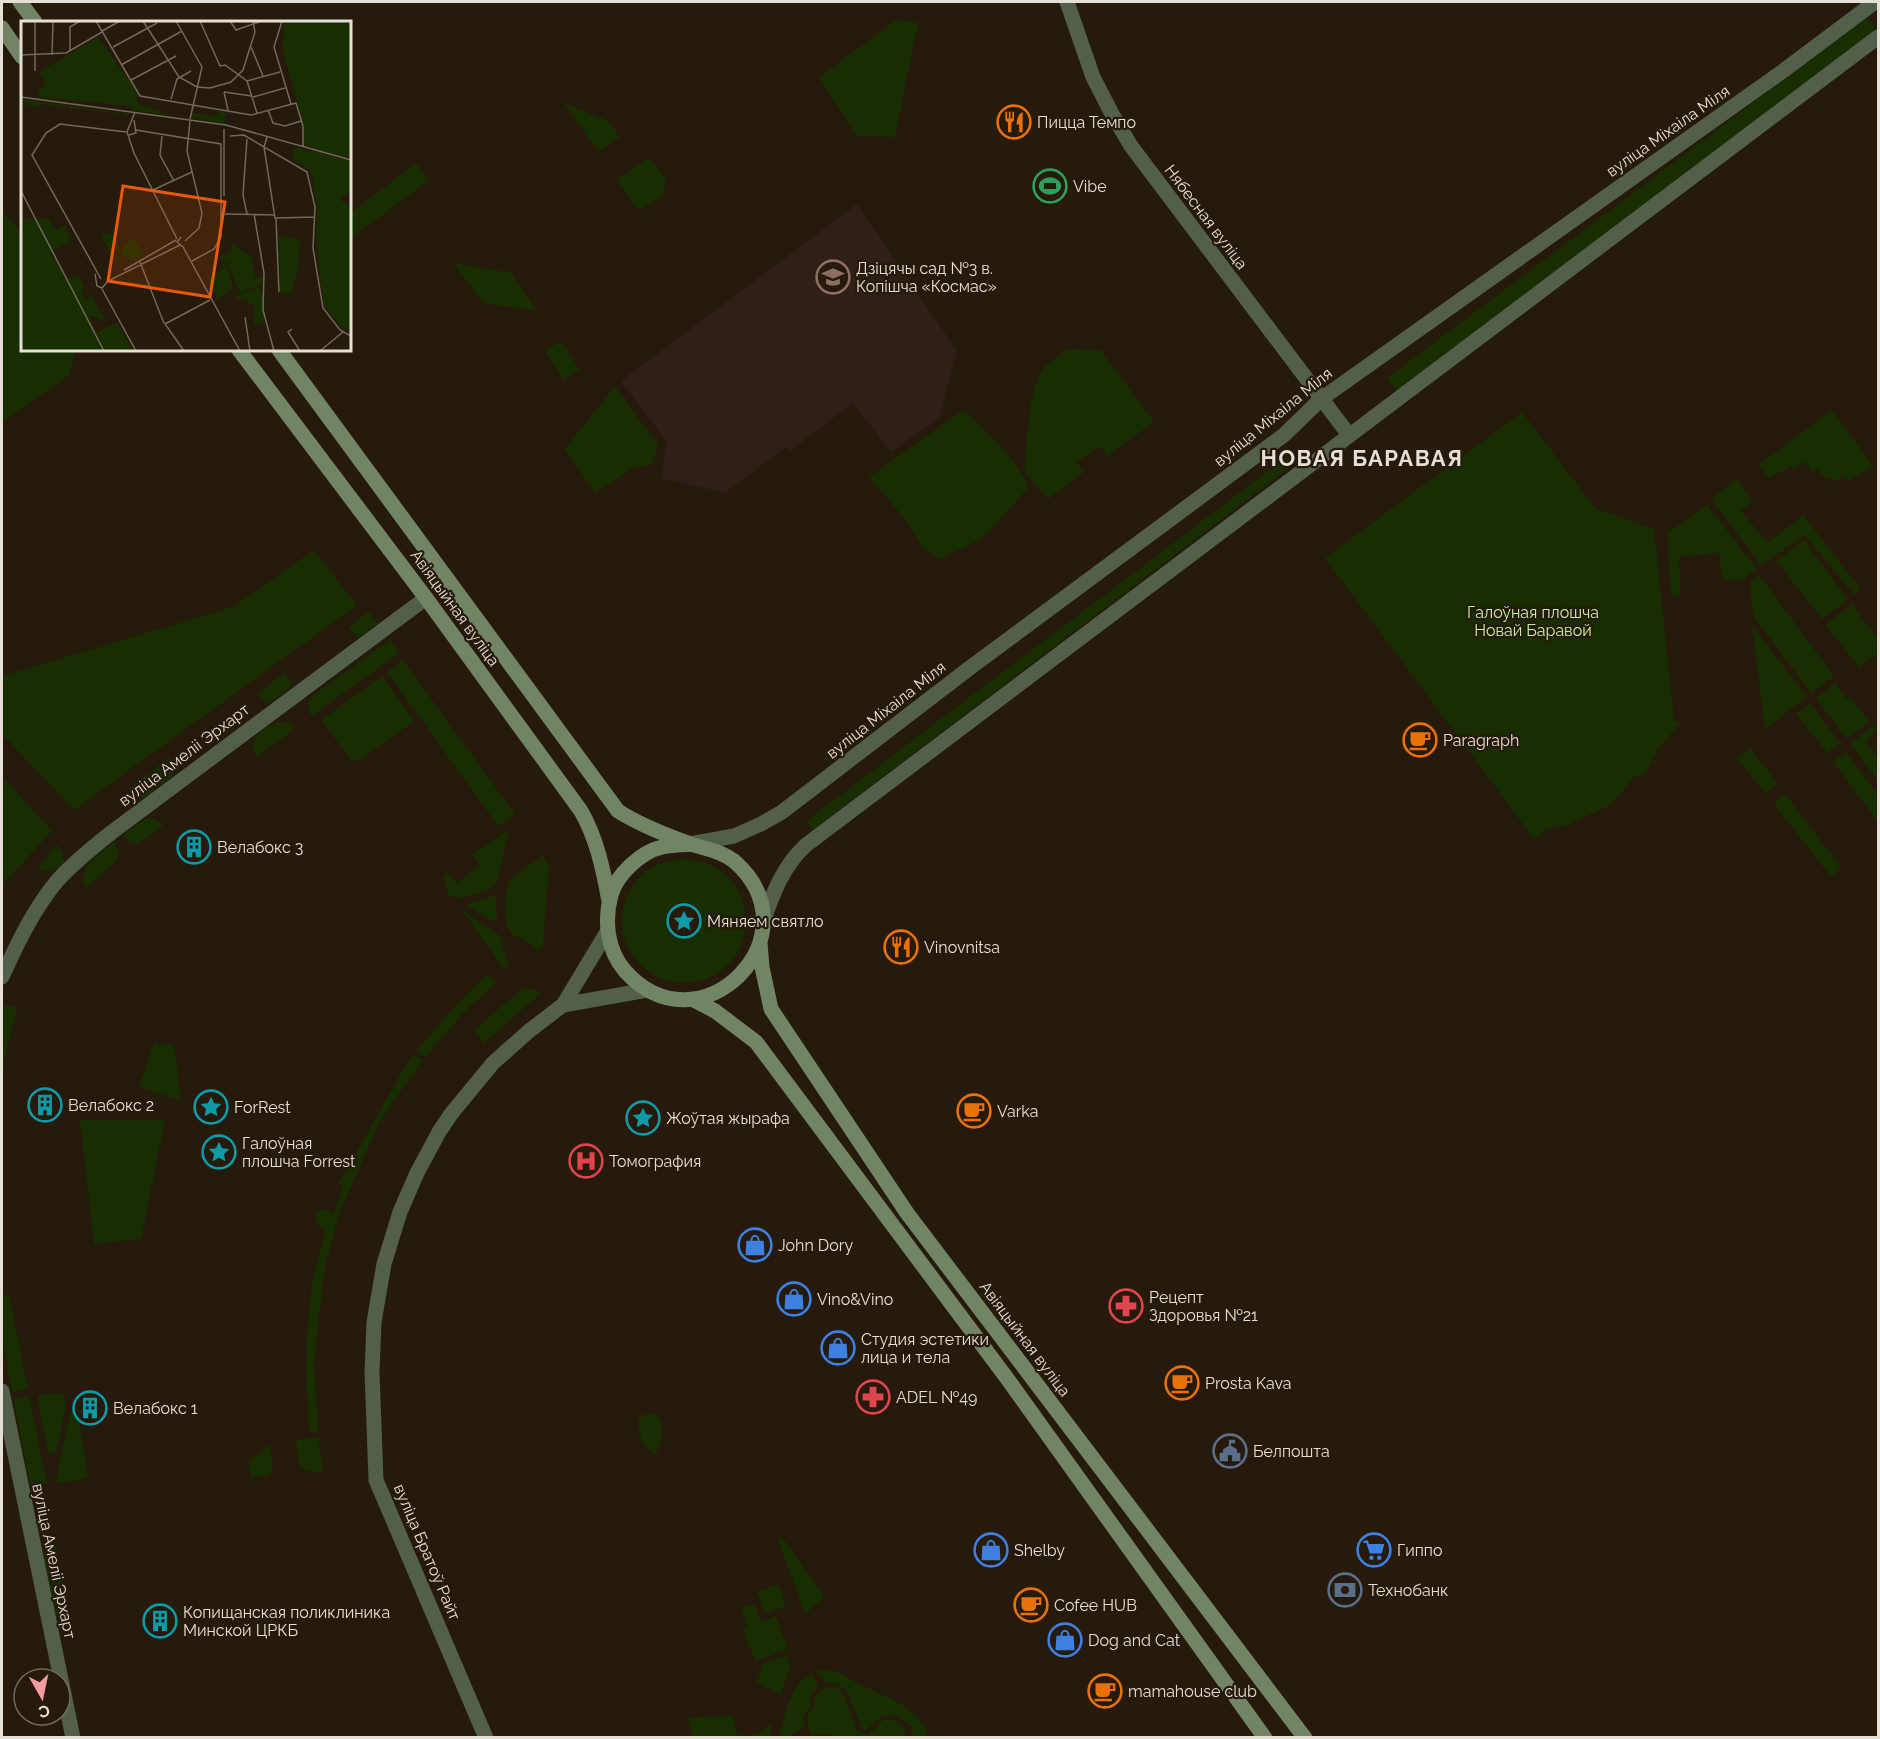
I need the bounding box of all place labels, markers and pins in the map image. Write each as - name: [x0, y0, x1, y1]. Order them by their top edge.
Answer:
- restaurant icon: Пицца Темпо: [996, 104, 1032, 140]
- place label: Пицца Темпо: [1037, 113, 1136, 132]
- sports icon: Vibe: [1032, 168, 1068, 204]
- place label: Vibe: [1073, 177, 1107, 196]
- school or university icon: Дзіцячы сад №3 в. Копішча «Космас»: [815, 259, 851, 295]
- place label: Дзіцячы сад №3 в. Копішча «Космас»: [856, 259, 997, 296]
- cafe icon: Paragraph: [1402, 722, 1438, 758]
- place label: Paragraph: [1443, 731, 1519, 750]
- building icon: Велабокс 3: [176, 829, 212, 865]
- place label: Велабокс 3: [217, 838, 303, 857]
- place icon: Мяняем святло: [666, 903, 702, 939]
- place label: Мяняем святло: [707, 912, 824, 931]
- restaurant icon: Vinovnitsa: [883, 929, 919, 965]
- place label: Vinovnitsa: [924, 938, 1000, 957]
- building icon: Велабокс 2: [27, 1087, 63, 1123]
- place icon: ForRest: [193, 1089, 229, 1125]
- cafe icon: Varka: [956, 1093, 992, 1129]
- place label: Велабокс 2: [68, 1096, 154, 1115]
- place label: ForRest: [234, 1098, 291, 1117]
- place icon: Жоўтая жырафа: [625, 1100, 661, 1136]
- place label: Varka: [997, 1102, 1039, 1121]
- place label: Жоўтая жырафа: [666, 1109, 790, 1128]
- place icon: Галоўная плошча Forrest: [201, 1134, 237, 1170]
- place label: Галоўная плошча Forrest: [242, 1134, 356, 1171]
- hospital icon: Томография: [568, 1143, 604, 1179]
- place label: Томография: [609, 1152, 701, 1171]
- shop icon: John Dory: [737, 1227, 773, 1263]
- place label: John Dory: [778, 1236, 853, 1255]
- shop icon: Vino&Vino: [776, 1281, 812, 1317]
- pharmacy icon: Рецепт Здоровья №21: [1108, 1288, 1144, 1324]
- place label: Рецепт Здоровья №21: [1149, 1288, 1258, 1325]
- place label: Vino&Vino: [817, 1290, 893, 1309]
- shop icon: Студия эстетики лица и тела: [820, 1330, 856, 1366]
- place label: Студия эстетики лица и тела: [861, 1330, 989, 1367]
- cafe icon: Prosta Kava: [1164, 1365, 1200, 1401]
- place label: Prosta Kava: [1205, 1374, 1292, 1393]
- pharmacy icon: ADEL №49: [855, 1379, 891, 1415]
- place label: ADEL №49: [896, 1388, 977, 1407]
- building icon: Велабокс 1: [72, 1390, 108, 1426]
- place label: Велабокс 1: [113, 1399, 198, 1418]
- public building icon: Белпошта: [1212, 1433, 1248, 1469]
- place label: Белпошта: [1253, 1442, 1330, 1461]
- shop icon: Shelby: [973, 1532, 1009, 1568]
- supermarket icon: Гиппо: [1356, 1532, 1392, 1568]
- place label: Shelby: [1014, 1541, 1065, 1560]
- place label: Гиппо: [1397, 1541, 1442, 1560]
- bank icon: Технобанк: [1327, 1572, 1363, 1608]
- place label: Технобанк: [1368, 1581, 1448, 1600]
- cafe icon: Cofee HUB: [1013, 1587, 1049, 1623]
- place label: Cofee HUB: [1054, 1596, 1137, 1615]
- building icon: Копищанская поликлиника Минской ЦРКБ: [142, 1603, 178, 1639]
- place label: Копищанская поликлиника Минской ЦРКБ: [183, 1603, 390, 1640]
- shop icon: Dog and Cat: [1047, 1622, 1083, 1658]
- place label: Dog and Cat: [1088, 1631, 1181, 1650]
- cafe icon: mamahouse club: [1087, 1673, 1123, 1709]
- place label: mamahouse club: [1128, 1682, 1257, 1701]

